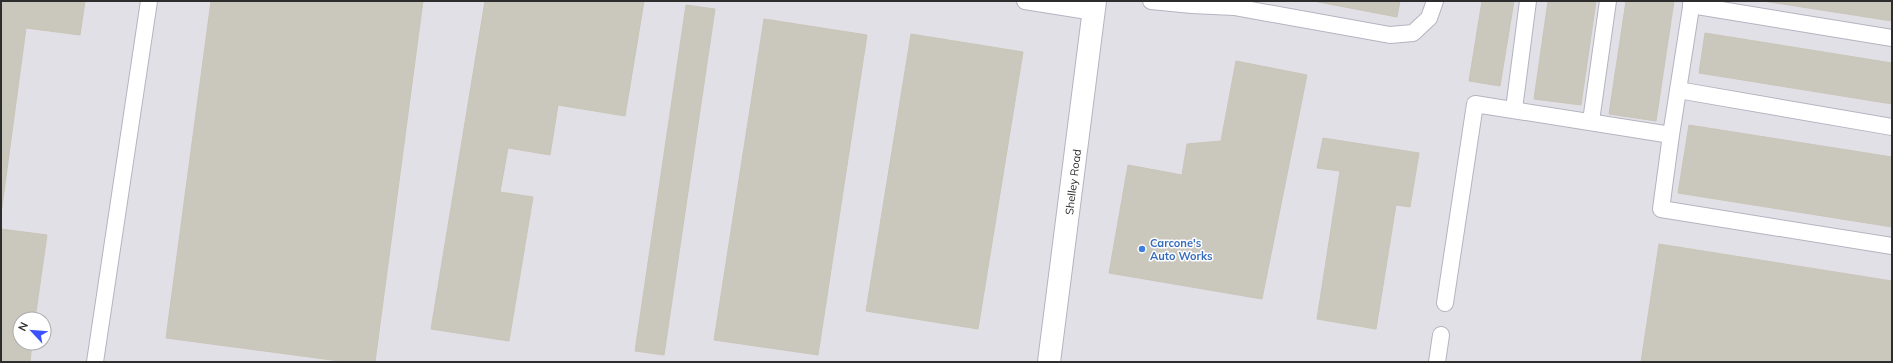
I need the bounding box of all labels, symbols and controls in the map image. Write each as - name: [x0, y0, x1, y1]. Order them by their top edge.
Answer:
- street label: Shelley Road: [1062, 148, 1084, 216]
- place label: Carcone's Auto Works: [1150, 236, 1213, 263]
- marker: Carcone's Auto Works: [1137, 244, 1147, 254]
- north arrow: [12, 311, 52, 351]
- text: N: [15, 320, 31, 333]

